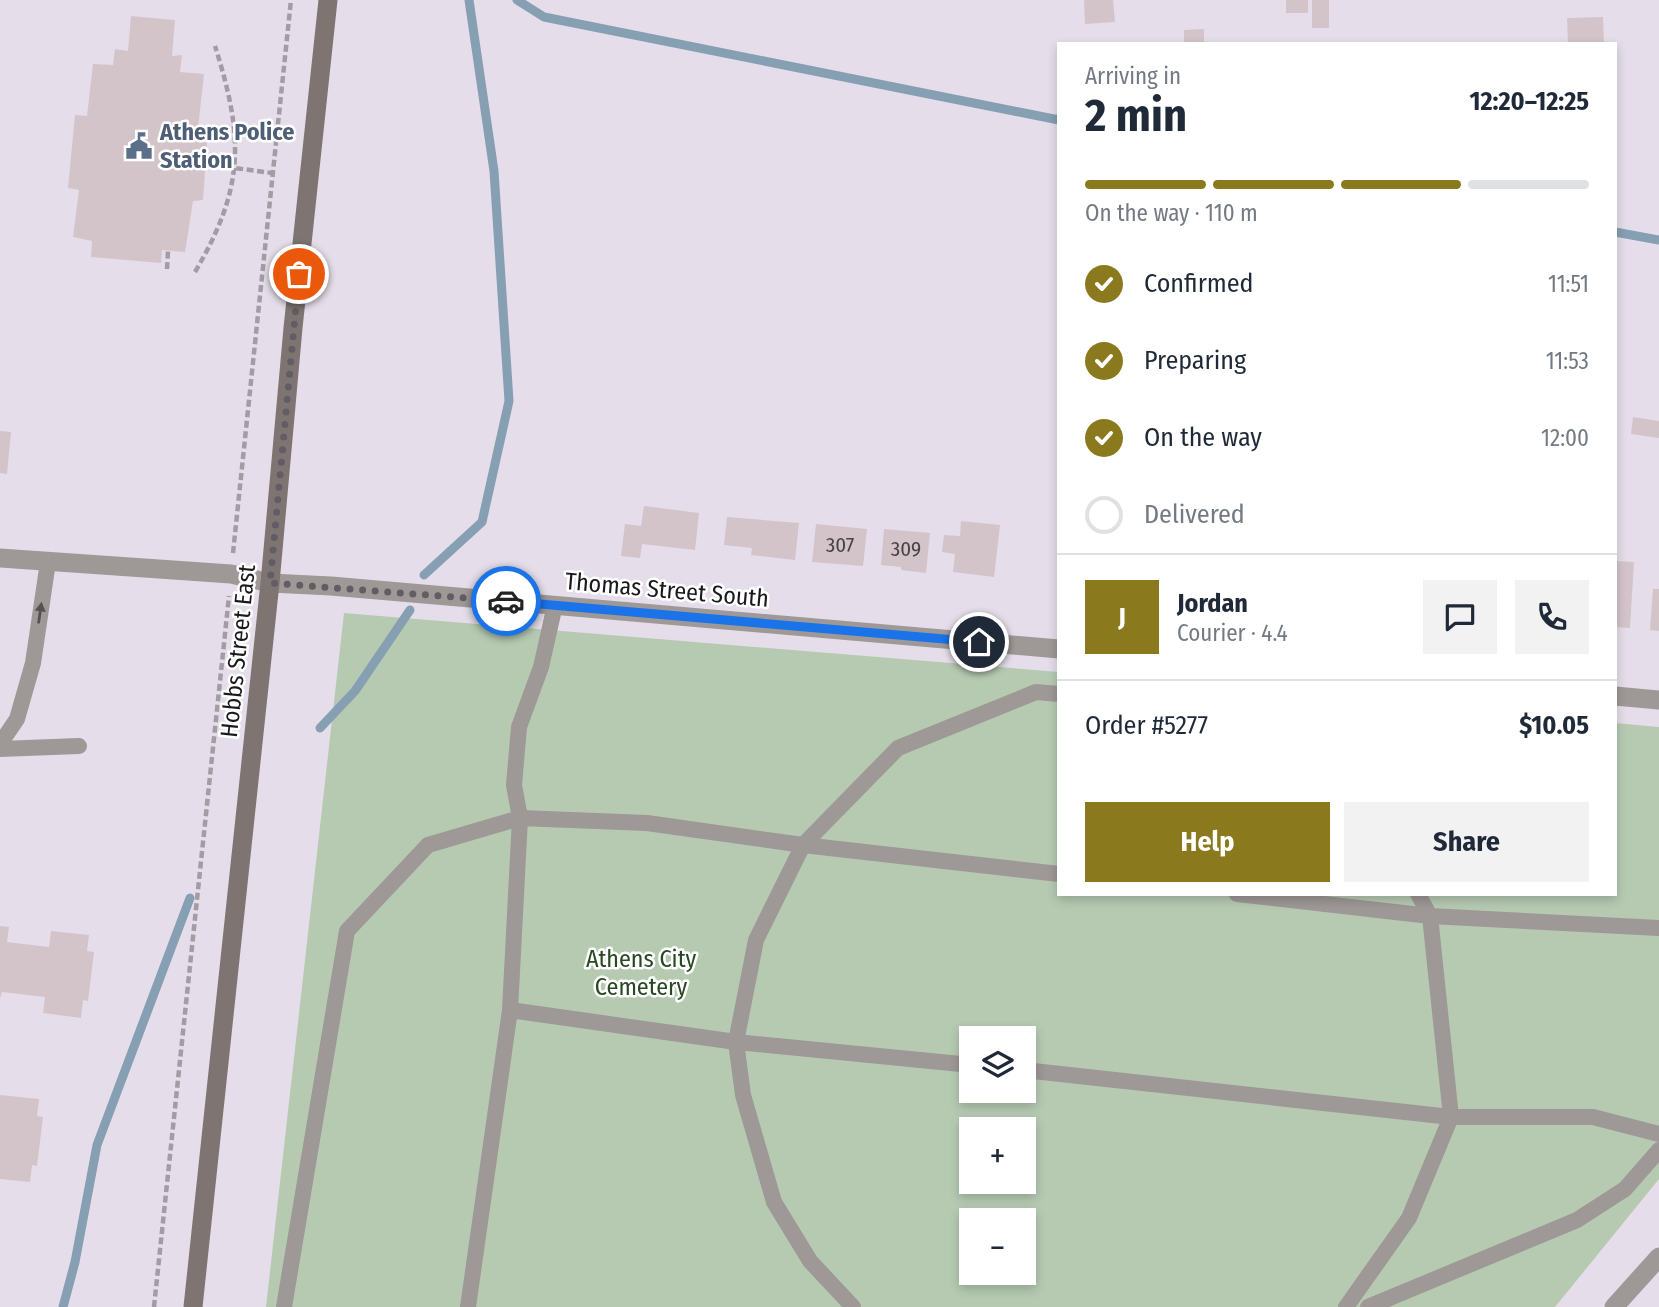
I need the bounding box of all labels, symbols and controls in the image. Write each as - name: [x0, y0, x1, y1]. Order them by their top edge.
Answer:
- text: Arriving in: [1085, 62, 1181, 90]
- text: 12:20–12:25: [1469, 86, 1589, 117]
- text: 2 min: [1085, 88, 1187, 143]
- place label: Athens Police Station: [159, 118, 294, 174]
- public building icon: Athens Police Station: [124, 131, 154, 161]
- text: On the way · 110 m: [1085, 199, 1258, 227]
- pin: [269, 244, 329, 304]
- icon: bag: [280, 255, 318, 293]
- icon: check: [1085, 265, 1123, 303]
- text: Confirmed: [1144, 268, 1254, 299]
- text: 11:51: [1548, 270, 1589, 298]
- icon: check: [1085, 342, 1123, 380]
- text: Preparing: [1144, 345, 1246, 376]
- text: 11:53: [1546, 347, 1589, 375]
- icon: check: [1085, 419, 1123, 457]
- text: On the way: [1144, 422, 1262, 453]
- text: 12:00: [1541, 424, 1589, 452]
- text: Delivered: [1144, 499, 1245, 530]
- house number: 307: [826, 532, 854, 558]
- house number: 309: [891, 536, 921, 562]
- street label: Hobbs Street East: [215, 563, 261, 739]
- courier: [471, 566, 541, 636]
- street label: Thomas Street South: [564, 567, 770, 613]
- button: chat: [1423, 580, 1497, 654]
- button: phone: [1515, 580, 1589, 654]
- icon: car: [487, 582, 525, 620]
- text: Jordan: [1177, 588, 1248, 619]
- one-way arrow: [35, 602, 46, 624]
- text: J: [1118, 602, 1126, 633]
- pin: [949, 612, 1009, 672]
- text: Courier · 4.4: [1177, 619, 1288, 647]
- icon: home: [960, 623, 998, 661]
- text: Order #5277: [1085, 710, 1208, 741]
- text: $10.05: [1519, 710, 1589, 741]
- button: Help: [1085, 802, 1330, 882]
- button: Share: [1344, 802, 1589, 882]
- park label: Athens City Cemetery: [586, 945, 696, 1001]
- map controls: [959, 1026, 1036, 1285]
- button: layers: [959, 1026, 1036, 1103]
- button: +: [959, 1117, 1036, 1194]
- button: −: [959, 1208, 1036, 1285]

